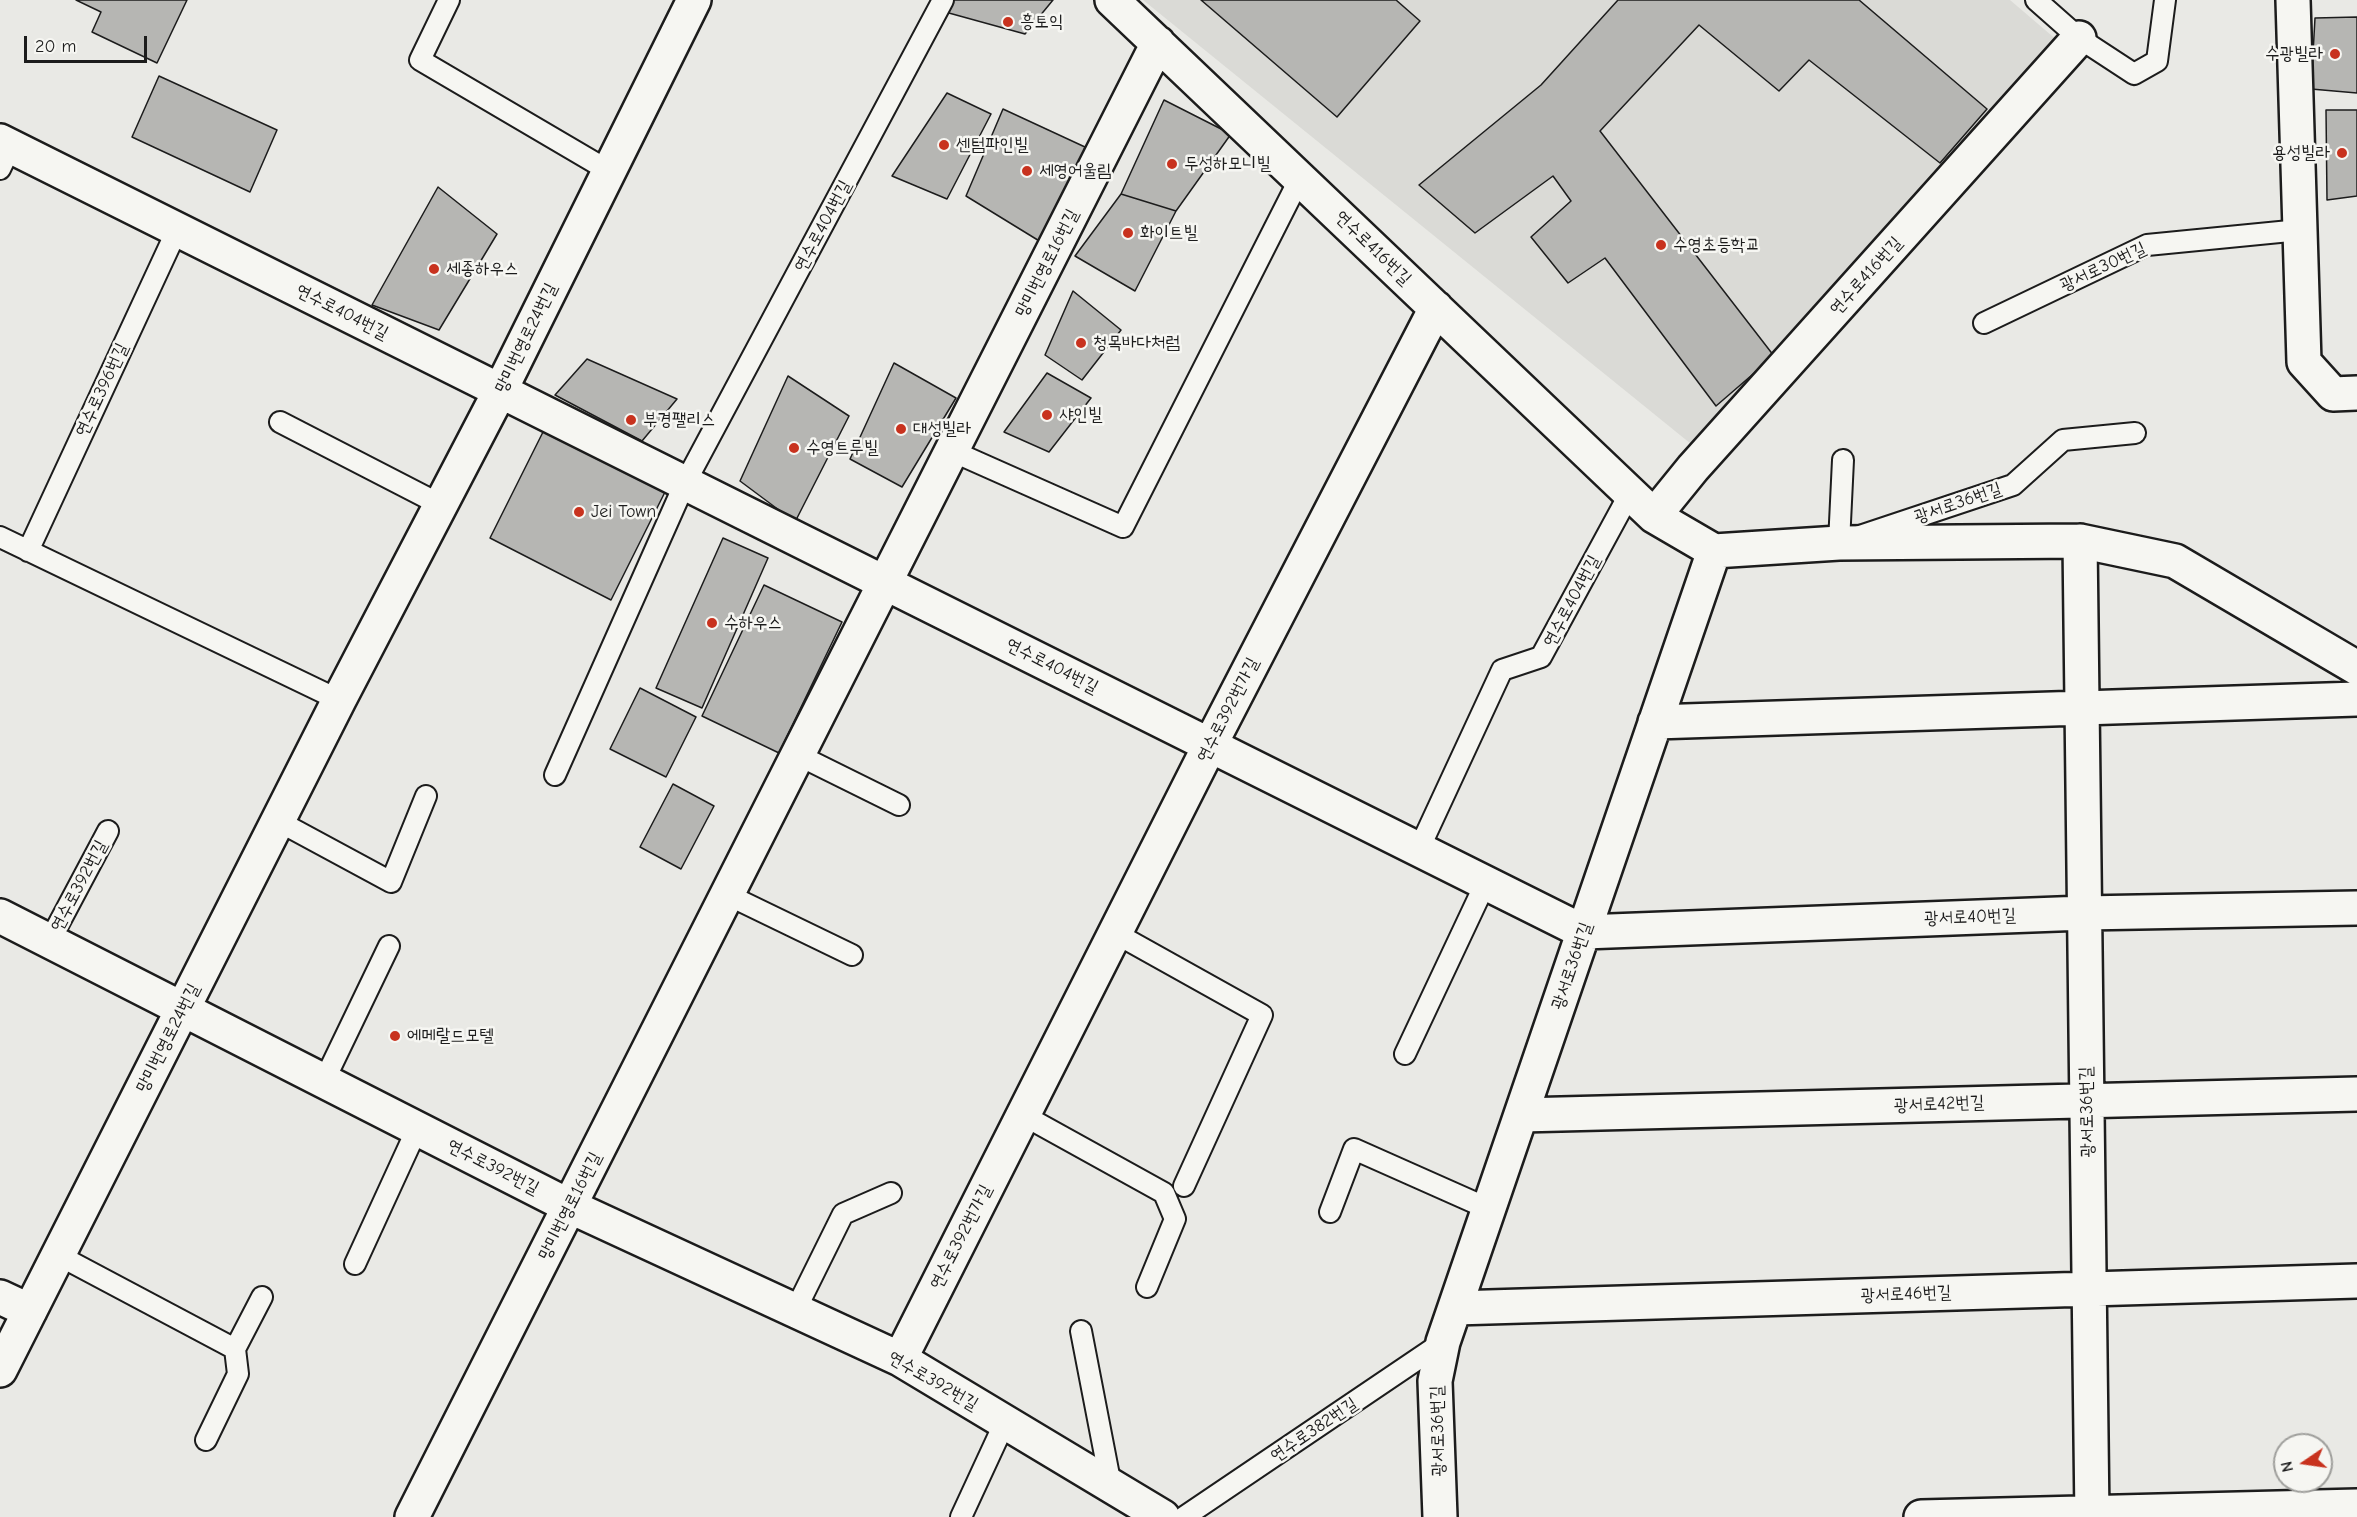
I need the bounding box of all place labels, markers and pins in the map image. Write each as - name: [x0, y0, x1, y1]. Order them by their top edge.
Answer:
- place label: 흥토익: [1020, 11, 1063, 33]
- marker: 흥토익: [1001, 15, 1015, 29]
- place label: 수광빌라: [2265, 43, 2323, 65]
- marker: 수광빌라: [2328, 47, 2342, 61]
- place label: 센텀파인빌: [956, 134, 1028, 156]
- marker: 센텀파인빌: [937, 138, 951, 152]
- place label: 용성빌라: [2272, 142, 2330, 164]
- marker: 용성빌라: [2335, 146, 2349, 160]
- place label: 두성하모니빌: [1184, 153, 1271, 175]
- marker: 두성하모니빌: [1165, 157, 1179, 171]
- place label: 세영어울림: [1039, 160, 1111, 182]
- marker: 세영어울림: [1020, 164, 1034, 178]
- place label: 화이트빌: [1140, 222, 1198, 244]
- marker: 화이트빌: [1121, 226, 1135, 240]
- place label: 수영초등학교: [1673, 234, 1760, 256]
- marker: 수영초등학교: [1654, 238, 1668, 252]
- place label: 세종하우스: [446, 258, 518, 280]
- marker: 세종하우스: [427, 262, 441, 276]
- place label: 청목바다처럼: [1093, 332, 1180, 354]
- marker: 청목바다처럼: [1074, 336, 1088, 350]
- place label: 샤인빌: [1059, 404, 1102, 426]
- marker: 샤인빌: [1040, 408, 1054, 422]
- place label: 부경팰리스: [643, 409, 715, 431]
- marker: 부경팰리스: [624, 413, 638, 427]
- place label: 대성빌라: [913, 418, 971, 440]
- marker: 대성빌라: [894, 422, 908, 436]
- place label: 수영트루빌: [806, 437, 878, 459]
- marker: 수영트루빌: [787, 441, 801, 455]
- place label: Jei Town: [591, 501, 656, 523]
- marker: Jei Town: [572, 505, 586, 519]
- place label: 수하우스: [724, 612, 782, 634]
- marker: 수하우스: [705, 616, 719, 630]
- place label: 에메랄드모텔: [407, 1025, 494, 1047]
- marker: 에메랄드모텔: [388, 1029, 402, 1043]

